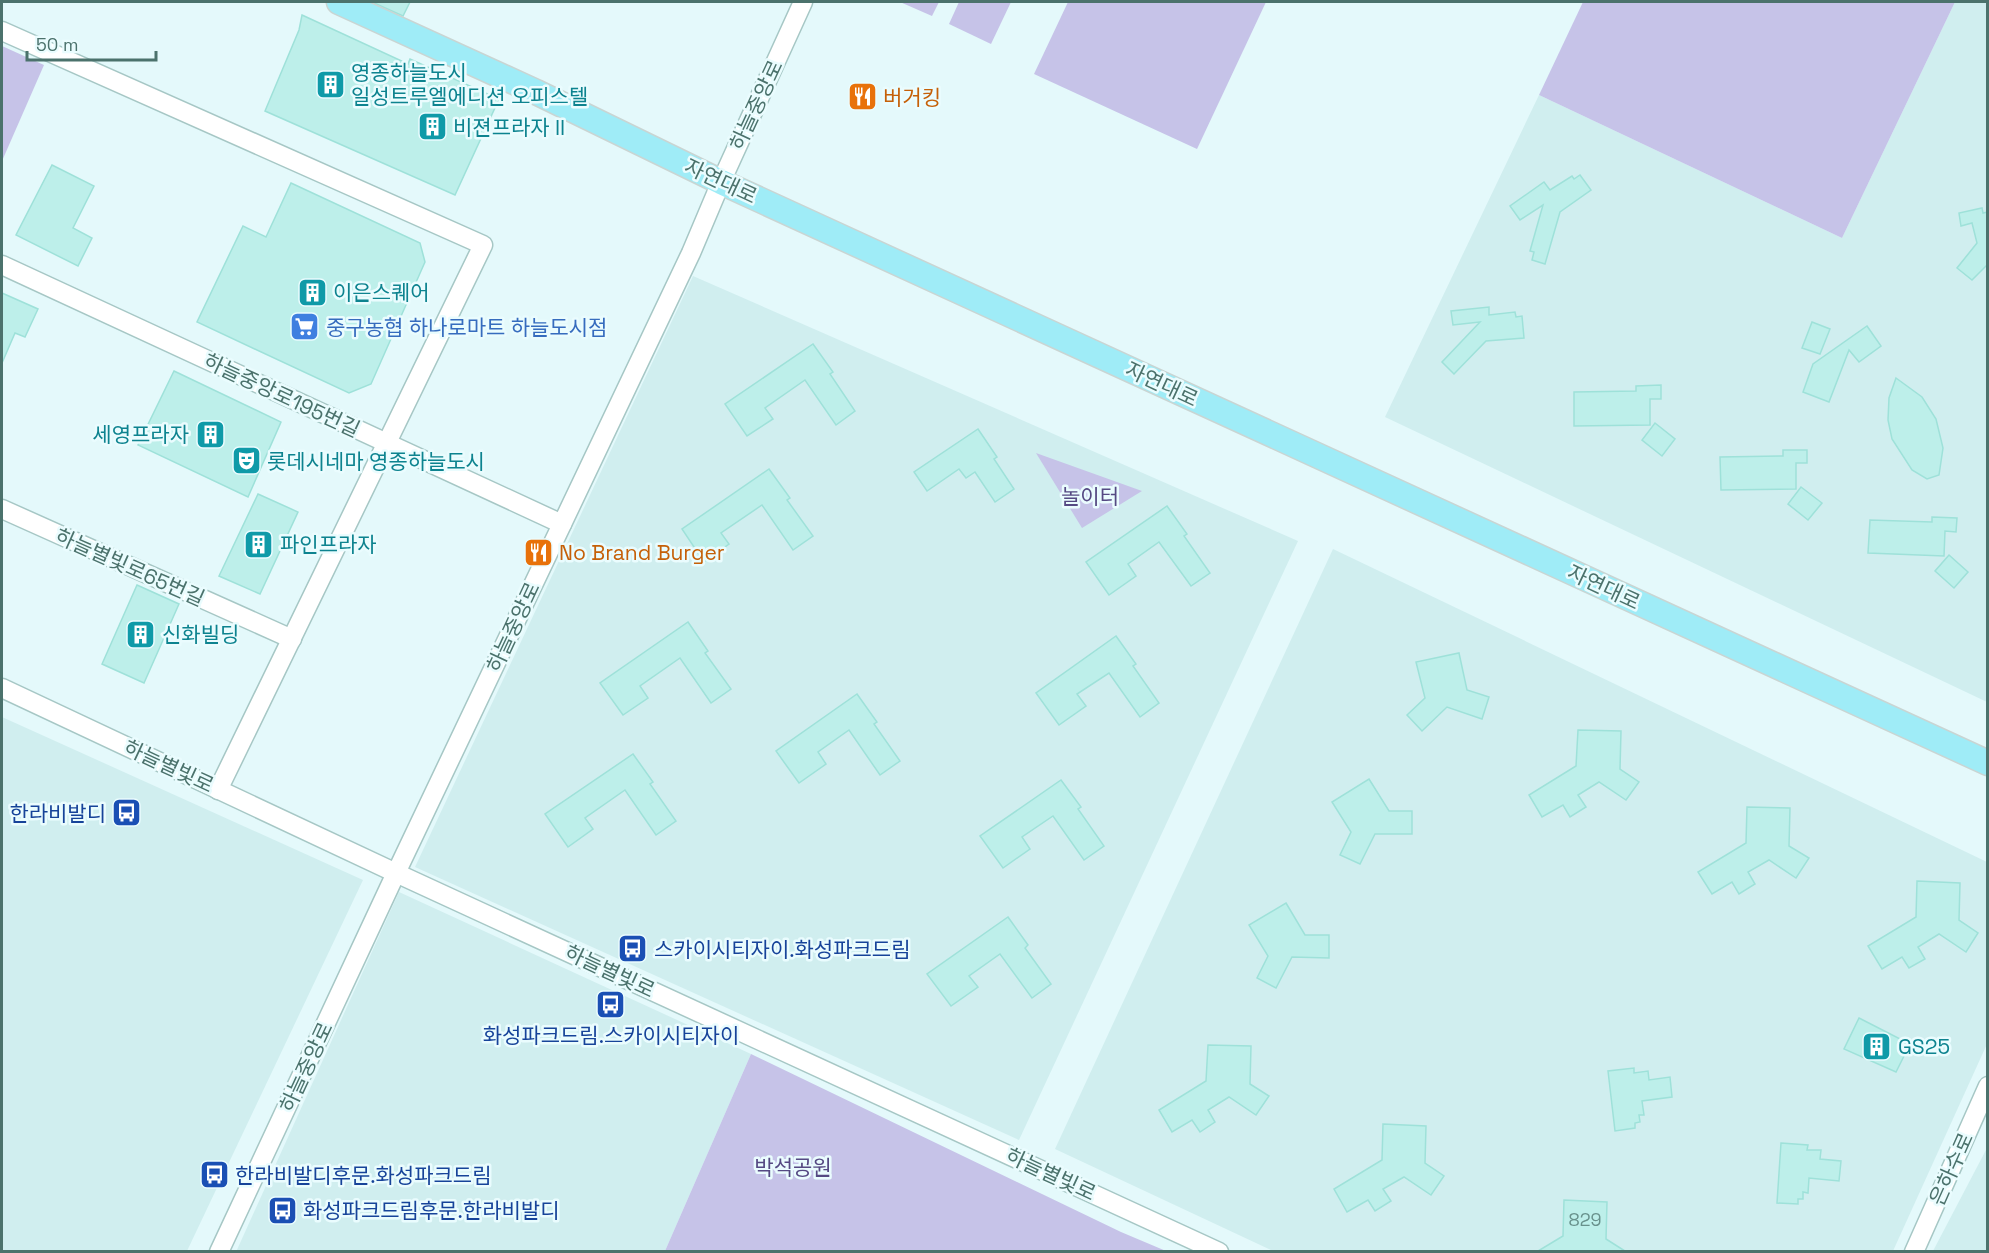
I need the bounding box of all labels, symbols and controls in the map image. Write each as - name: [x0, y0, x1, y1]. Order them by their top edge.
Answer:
- scale bar: [27, 24, 156, 62]
- text: 50 m: [36, 33, 78, 56]
- street label: 하늘중앙로: [723, 56, 789, 154]
- place label: 영종하늘도시 일성트루엘에디션 오피스텔: [351, 59, 588, 110]
- building icon: 영종하늘도시 일성트루엘에디션 오피스텔: [314, 68, 346, 100]
- restaurant icon: 버거킹: [846, 81, 878, 113]
- place label: 버거킹: [883, 84, 941, 111]
- building icon: 비젼프라자 II: [416, 111, 448, 143]
- place label: 비젼프라자 II: [453, 114, 565, 141]
- street label: 자연대로: [680, 152, 762, 210]
- building icon: 이은스퀘어: [296, 276, 328, 308]
- place label: 이은스퀘어: [333, 279, 430, 306]
- supermarket icon: 중구농협 하나로마트 하늘도시점: [289, 311, 321, 343]
- place label: 중구농협 하나로마트 하늘도시점: [326, 314, 607, 341]
- street label: 하늘중앙로195번길: [200, 347, 364, 443]
- street label: 자연대로: [1121, 355, 1203, 413]
- building icon: 세영프라자: [194, 418, 226, 450]
- place label: 세영프라자: [92, 421, 189, 448]
- theatre icon: 롯데시네마 영종하늘도시: [230, 445, 262, 477]
- place label: 롯데시네마 영종하늘도시: [267, 448, 485, 475]
- park label: 놀이터: [1061, 483, 1119, 510]
- street label: 하늘별빛로65번길: [51, 522, 209, 612]
- building icon: 파인프라자: [243, 528, 275, 560]
- place label: 파인프라자: [280, 531, 377, 558]
- restaurant icon: No Brand Burger: [522, 536, 554, 568]
- place label: No Brand Burger: [559, 539, 725, 566]
- street label: 자연대로: [1563, 558, 1645, 616]
- street label: 하늘중앙로: [480, 578, 546, 676]
- building icon: 신화빌딩: [125, 618, 157, 650]
- place label: 신화빌딩: [162, 621, 239, 648]
- street label: 하늘별빛로: [120, 733, 218, 799]
- bus stop icon: 한라비발디: [111, 797, 143, 829]
- place label: 한라비발디: [9, 800, 106, 827]
- bus stop icon: 스카이시티자이.화성파크드림: [617, 933, 649, 965]
- place label: 스카이시티자이.화성파크드림: [654, 936, 910, 963]
- street label: 하늘별빛로: [561, 938, 659, 1004]
- bus stop icon: 화성파크드림.스카이시티자이: [595, 988, 627, 1020]
- street label: 하늘중앙로: [273, 1018, 339, 1116]
- place label: 화성파크드림.스카이시티자이: [483, 1022, 739, 1049]
- building icon: GS25: [1861, 1030, 1893, 1062]
- place label: GS25: [1898, 1033, 1950, 1060]
- street label: 은하수로: [1923, 1128, 1979, 1210]
- street label: 하늘별빛로: [1002, 1141, 1100, 1207]
- park label: 박석공원: [754, 1154, 832, 1181]
- bus stop icon: 한라비발디후문.화성파크드림: [198, 1159, 230, 1191]
- place label: 한라비발디후문.화성파크드림: [235, 1162, 491, 1189]
- bus stop icon: 화성파크드림후문.한라비발디: [266, 1194, 298, 1226]
- place label: 화성파크드림후문.한라비발디: [303, 1197, 559, 1224]
- house number: 829: [1568, 1208, 1602, 1231]

